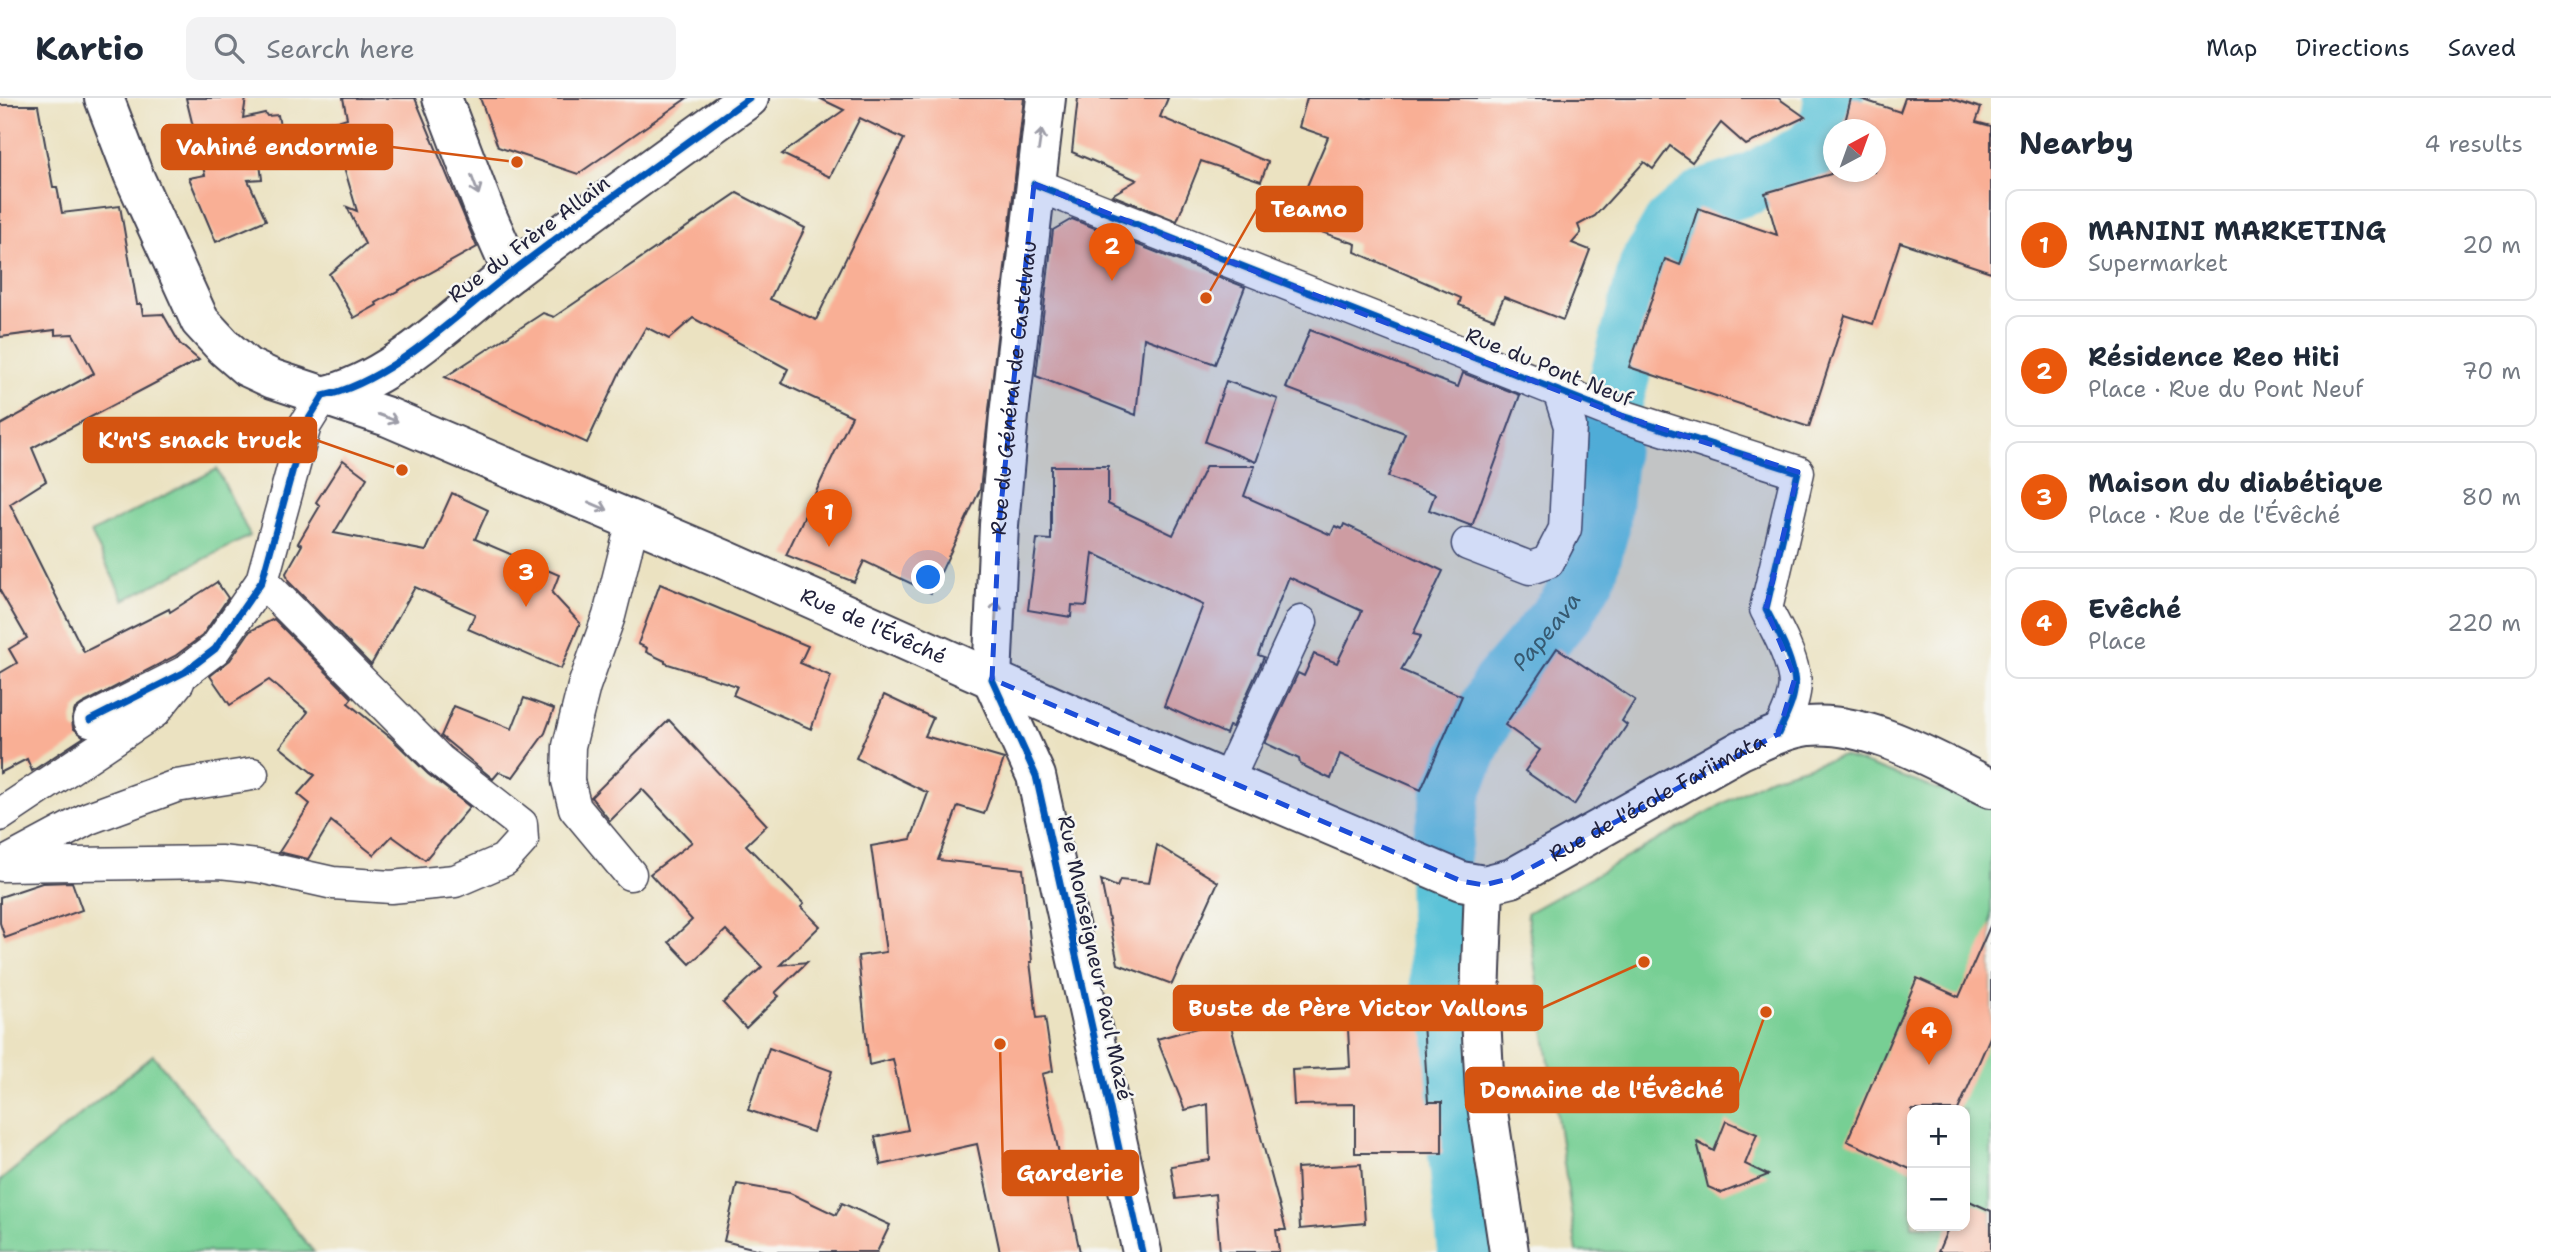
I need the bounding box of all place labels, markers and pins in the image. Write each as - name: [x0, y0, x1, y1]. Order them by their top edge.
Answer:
- callout: Vahiné endormie: [162, 125, 392, 169]
- callout: Teamo: [1257, 187, 1362, 231]
- pin: 2: [1089, 223, 1135, 281]
- callout: K'n'S snack truck: [84, 418, 316, 462]
- pin: 1: [806, 489, 852, 547]
- pin: 3: [503, 549, 549, 607]
- callout: Buste de Père Victor Vallons: [1174, 986, 1542, 1030]
- pin: 4: [1906, 1007, 1952, 1065]
- callout: Domaine de l'Évêché: [1466, 1068, 1738, 1112]
- callout: Garderie: [1003, 1151, 1138, 1195]

